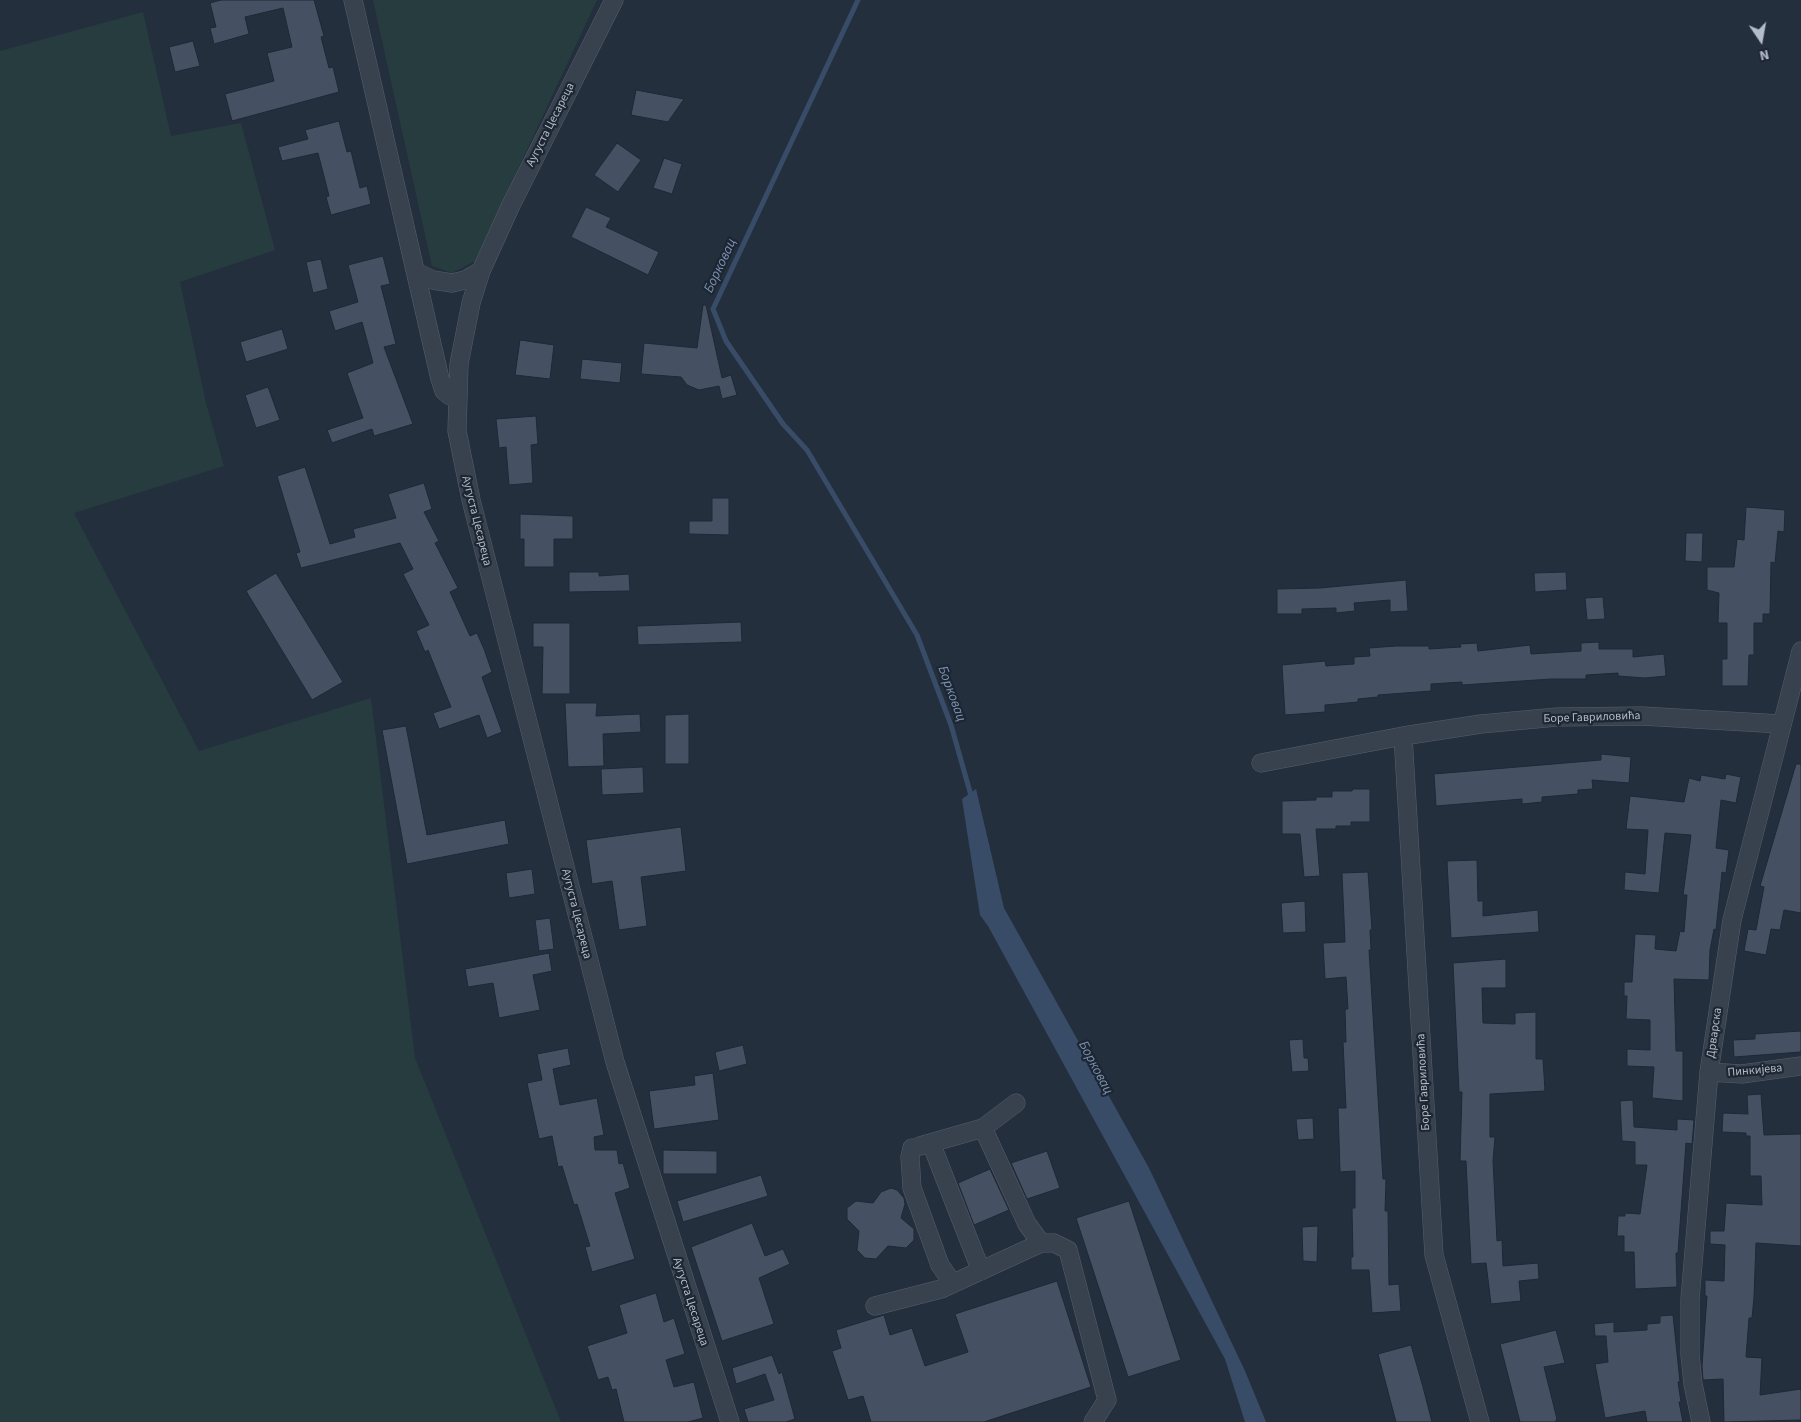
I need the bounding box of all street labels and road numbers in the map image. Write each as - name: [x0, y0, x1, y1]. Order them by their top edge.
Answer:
- street label: Аугуста Цесареца: [524, 81, 578, 169]
- street label: Аугуста Цесареца: [458, 475, 494, 567]
- street label: Боре Гавриловића: [1543, 709, 1641, 727]
- street label: Аугуста Цесареца: [558, 868, 594, 960]
- street label: Дрварска: [1704, 1007, 1726, 1059]
- street label: Боре Гавриловића: [1414, 1033, 1434, 1131]
- street label: Пинкијева: [1727, 1061, 1783, 1081]
- street label: Аугуста Цесареца: [669, 1256, 711, 1348]

